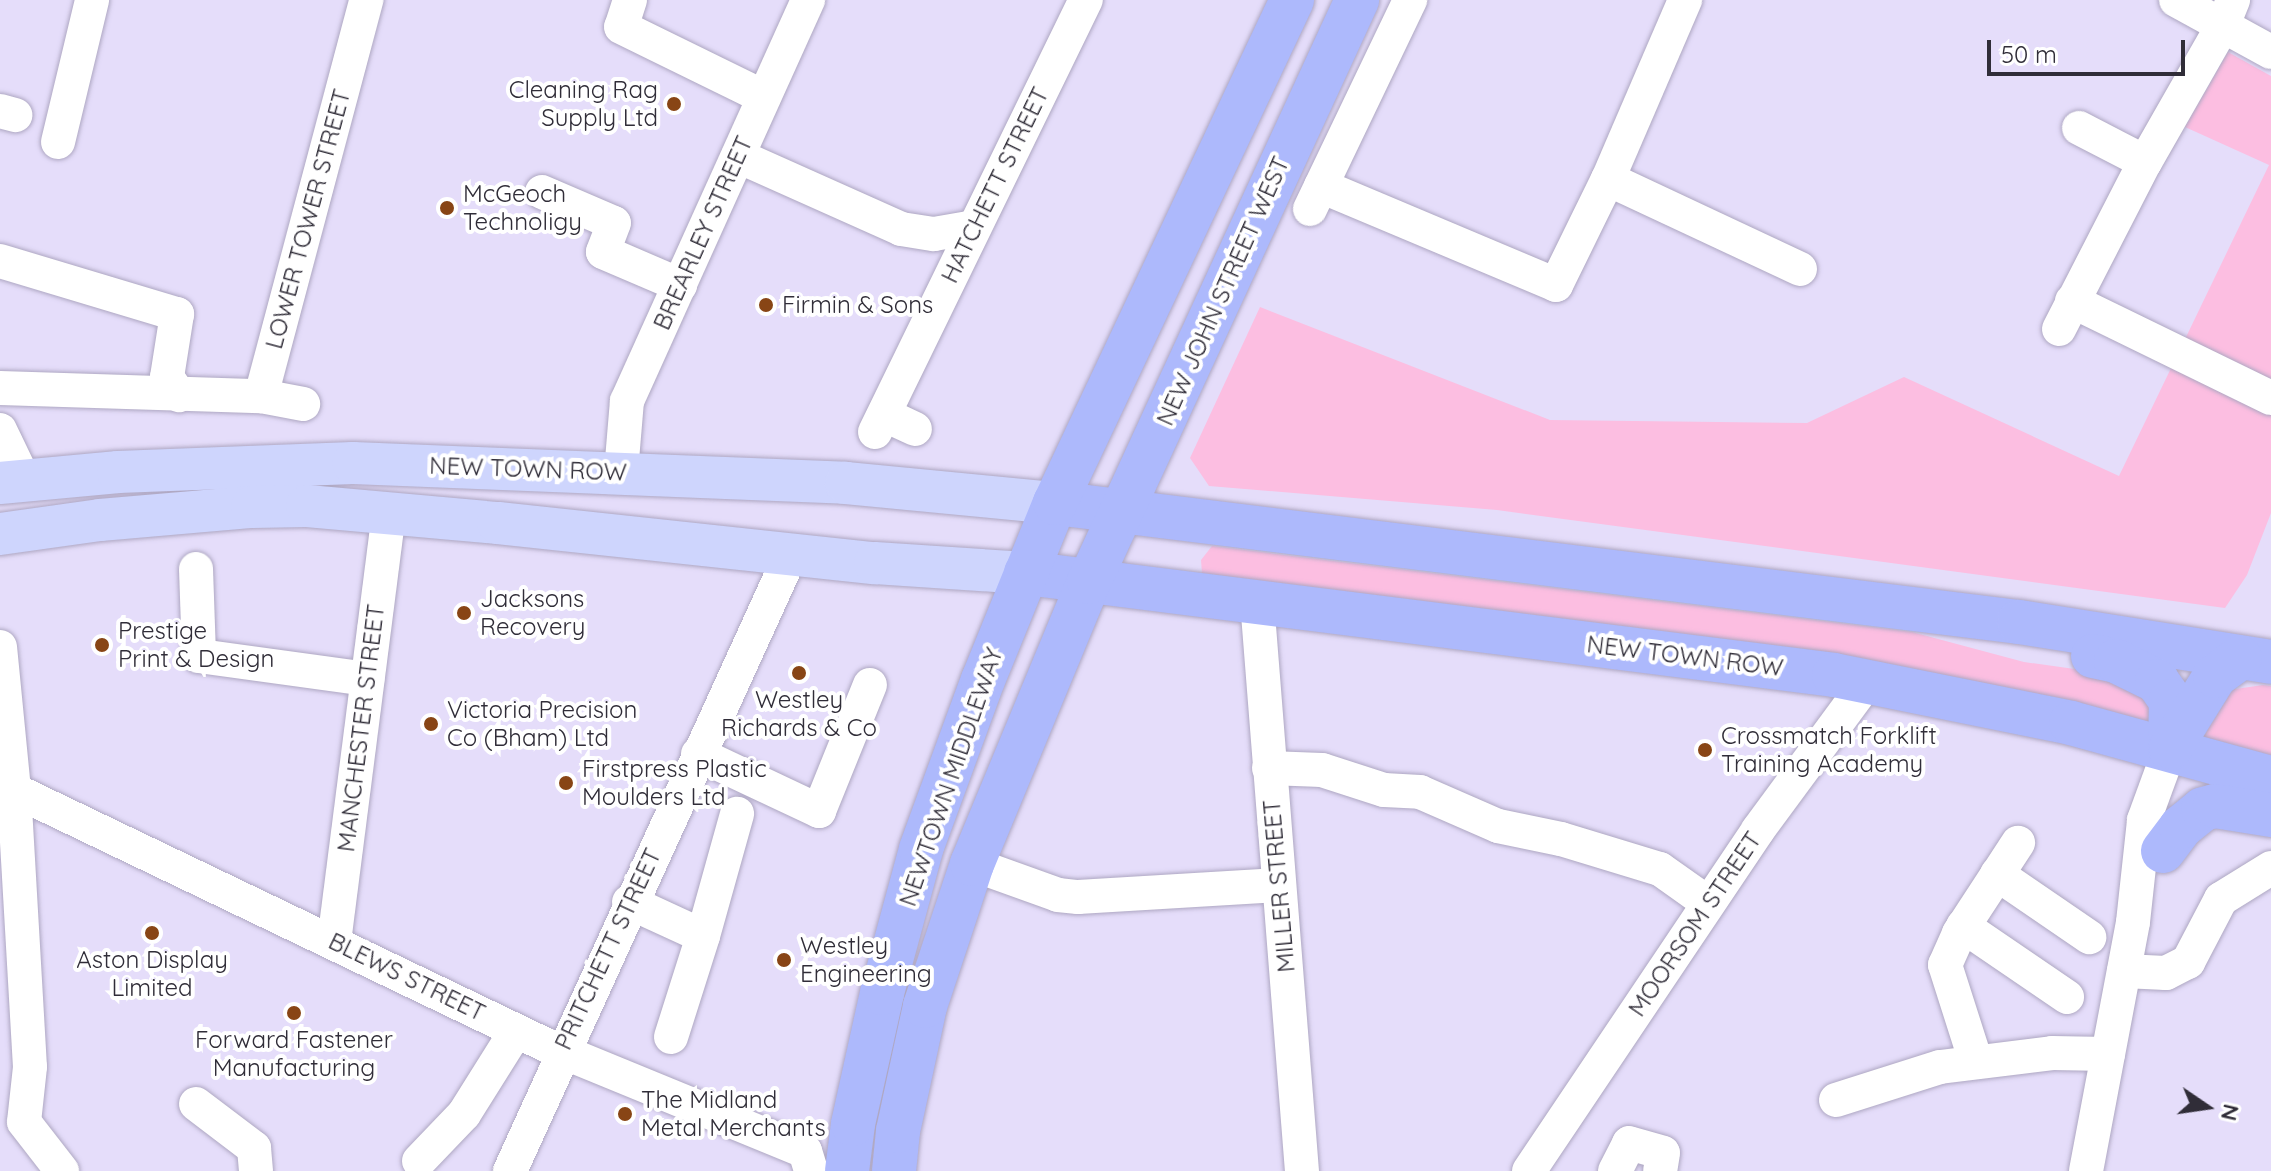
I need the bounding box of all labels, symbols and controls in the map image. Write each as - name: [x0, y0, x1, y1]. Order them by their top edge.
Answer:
- scale bar: [1991, 24, 2189, 74]
- text: 50 m: [2001, 39, 2057, 69]
- place label: Cleaning Rag Supply Ltd: [509, 76, 658, 132]
- street label: HATCHETT STREET: [935, 82, 1055, 288]
- street label: LOWER TOWER STREET: [259, 86, 357, 352]
- marker: Cleaning Rag Supply Ltd: [665, 95, 683, 113]
- street label: BREARLEY STREET: [647, 132, 759, 334]
- street label: NEW JOHN STREET WEST: [1151, 152, 1295, 430]
- place label: McGeoch Technoligy: [463, 180, 582, 236]
- marker: McGeoch Technoligy: [438, 199, 456, 217]
- place label: Firmin & Sons: [782, 291, 933, 319]
- marker: Firmin & Sons: [757, 296, 775, 314]
- street label: NEW TOWN ROW: [429, 451, 627, 487]
- place label: Jacksons Recovery: [480, 585, 585, 641]
- street label: MANCHESTER STREET: [332, 602, 390, 854]
- marker: Jacksons Recovery: [455, 604, 473, 622]
- place label: Prestige Print & Design: [118, 617, 274, 673]
- street label: NEW TOWN ROW: [1585, 630, 1785, 682]
- marker: Prestige Print & Design: [93, 636, 111, 654]
- street label: NEWTOWN MIDDLEWAY: [893, 644, 1009, 910]
- marker: Westley Richards & Co: [790, 664, 808, 682]
- place label: Westley Richards & Co: [721, 686, 877, 742]
- place label: Victoria Precision Co (Bham) Ltd: [447, 696, 637, 752]
- marker: Victoria Precision Co (Bham) Ltd: [422, 715, 440, 733]
- place label: Crossmatch Forklift Training Academy: [1721, 722, 1937, 778]
- marker: Crossmatch Forklift Training Academy: [1696, 741, 1714, 759]
- place label: Firstpress Plastic Moulders Ltd: [582, 755, 767, 811]
- marker: Firstpress Plastic Moulders Ltd: [557, 774, 575, 792]
- street label: MILLER STREET: [1257, 798, 1301, 974]
- street label: MOORSOM STREET: [1622, 826, 1768, 1022]
- street label: PRITCHETT STREET: [549, 844, 667, 1054]
- marker: Aston Display Limited: [143, 924, 161, 942]
- street label: BLEWS STREET: [324, 927, 490, 1027]
- place label: Westley Engineering: [800, 932, 932, 988]
- place label: Aston Display Limited: [76, 946, 228, 1002]
- marker: Westley Engineering: [775, 951, 793, 969]
- marker: Forward Fastener Manufacturing: [285, 1004, 303, 1022]
- place label: Forward Fastener Manufacturing: [195, 1026, 393, 1082]
- north arrow: [2167, 1067, 2247, 1147]
- place label: The Midland Metal Merchants: [641, 1086, 826, 1142]
- text: N: [2215, 1101, 2246, 1123]
- marker: The Midland Metal Merchants: [616, 1105, 634, 1123]

